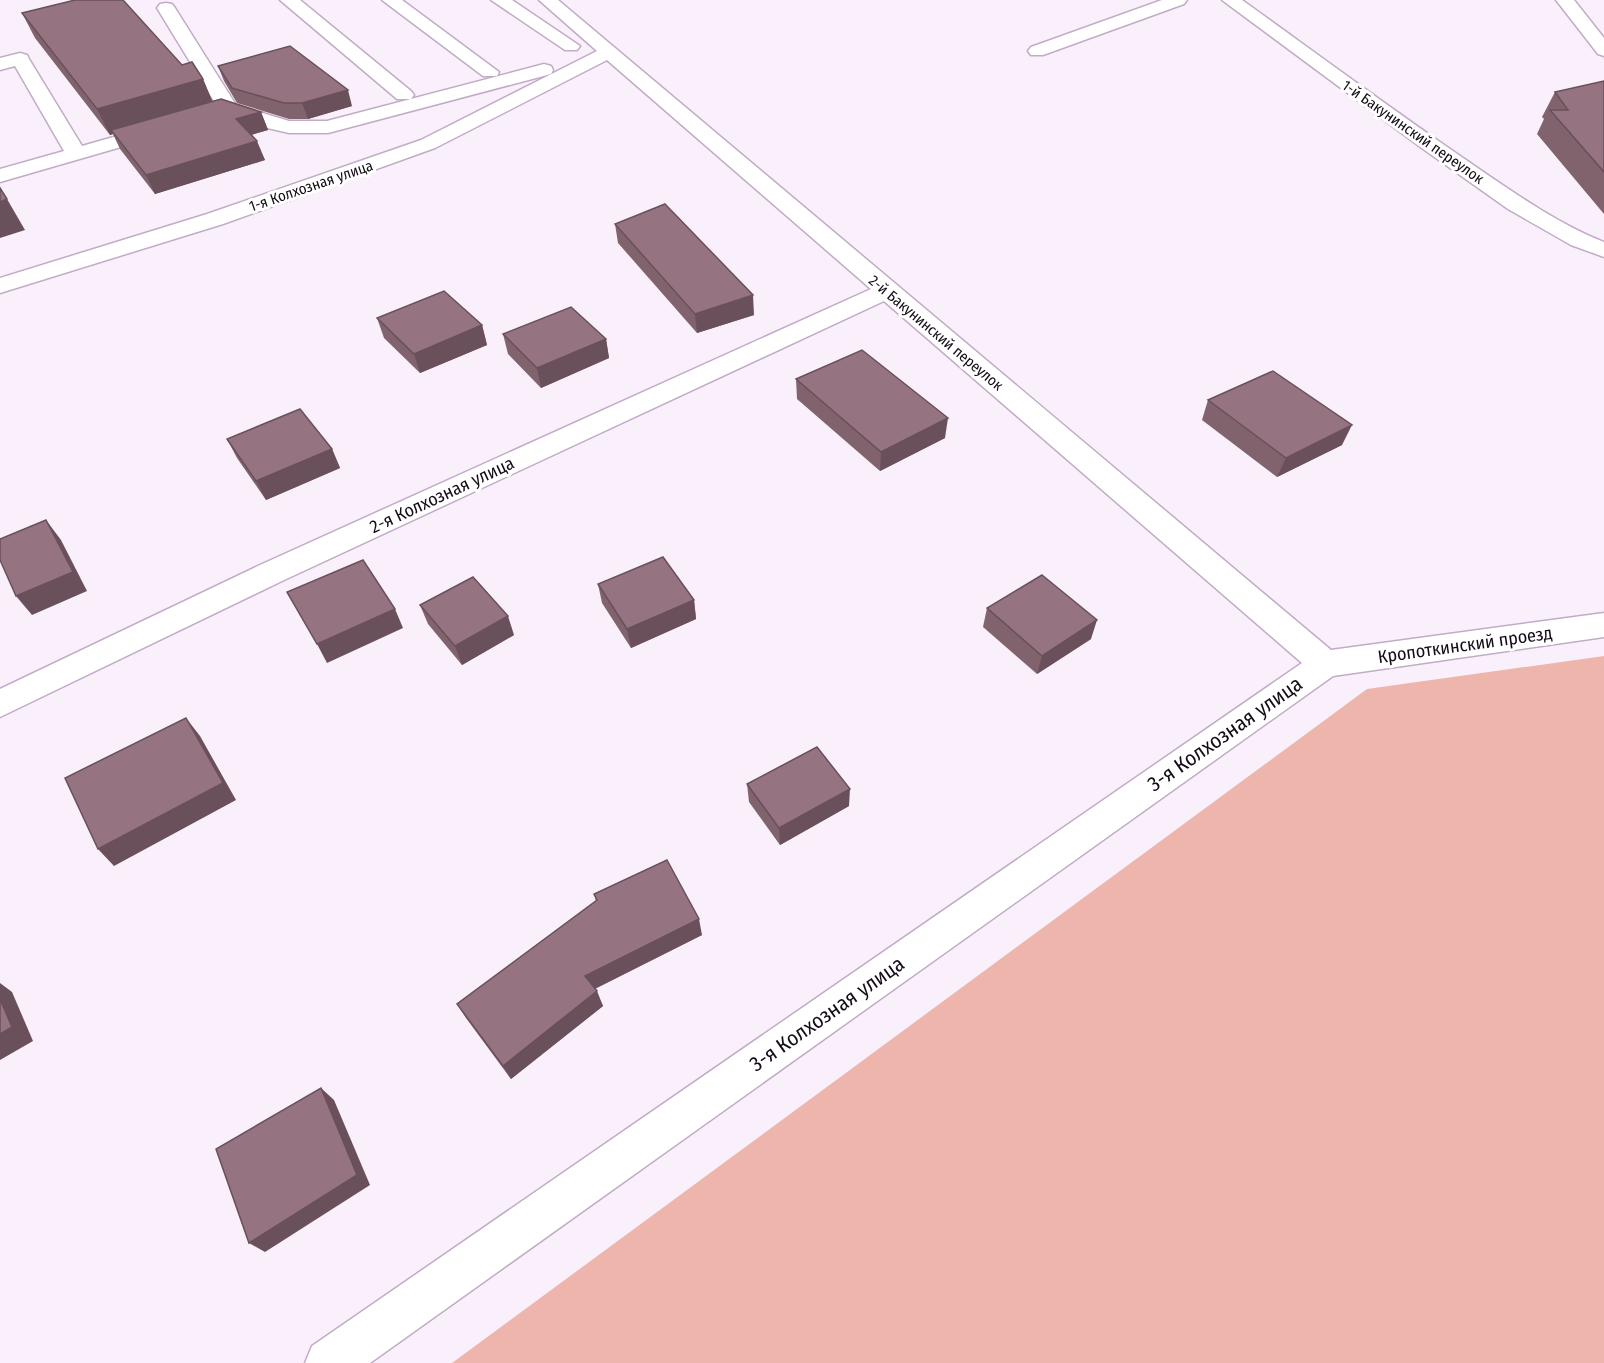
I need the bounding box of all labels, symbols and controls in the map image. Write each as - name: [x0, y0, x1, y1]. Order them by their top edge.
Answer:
- street label: 1-й Бакунинский переулок: [1339, 76, 1487, 188]
- street label: 1-я Колхозная улица: [247, 156, 375, 216]
- street label: 2-й Бакунинский переулок: [865, 272, 1007, 394]
- street label: 2-я Колхозная улица: [366, 452, 518, 538]
- street label: Кропоткинский проезд: [1376, 622, 1554, 668]
- street label: 3-я Колхозная улица: [1143, 671, 1307, 797]
- street label: 3-я Колхозная улица: [745, 951, 909, 1077]

